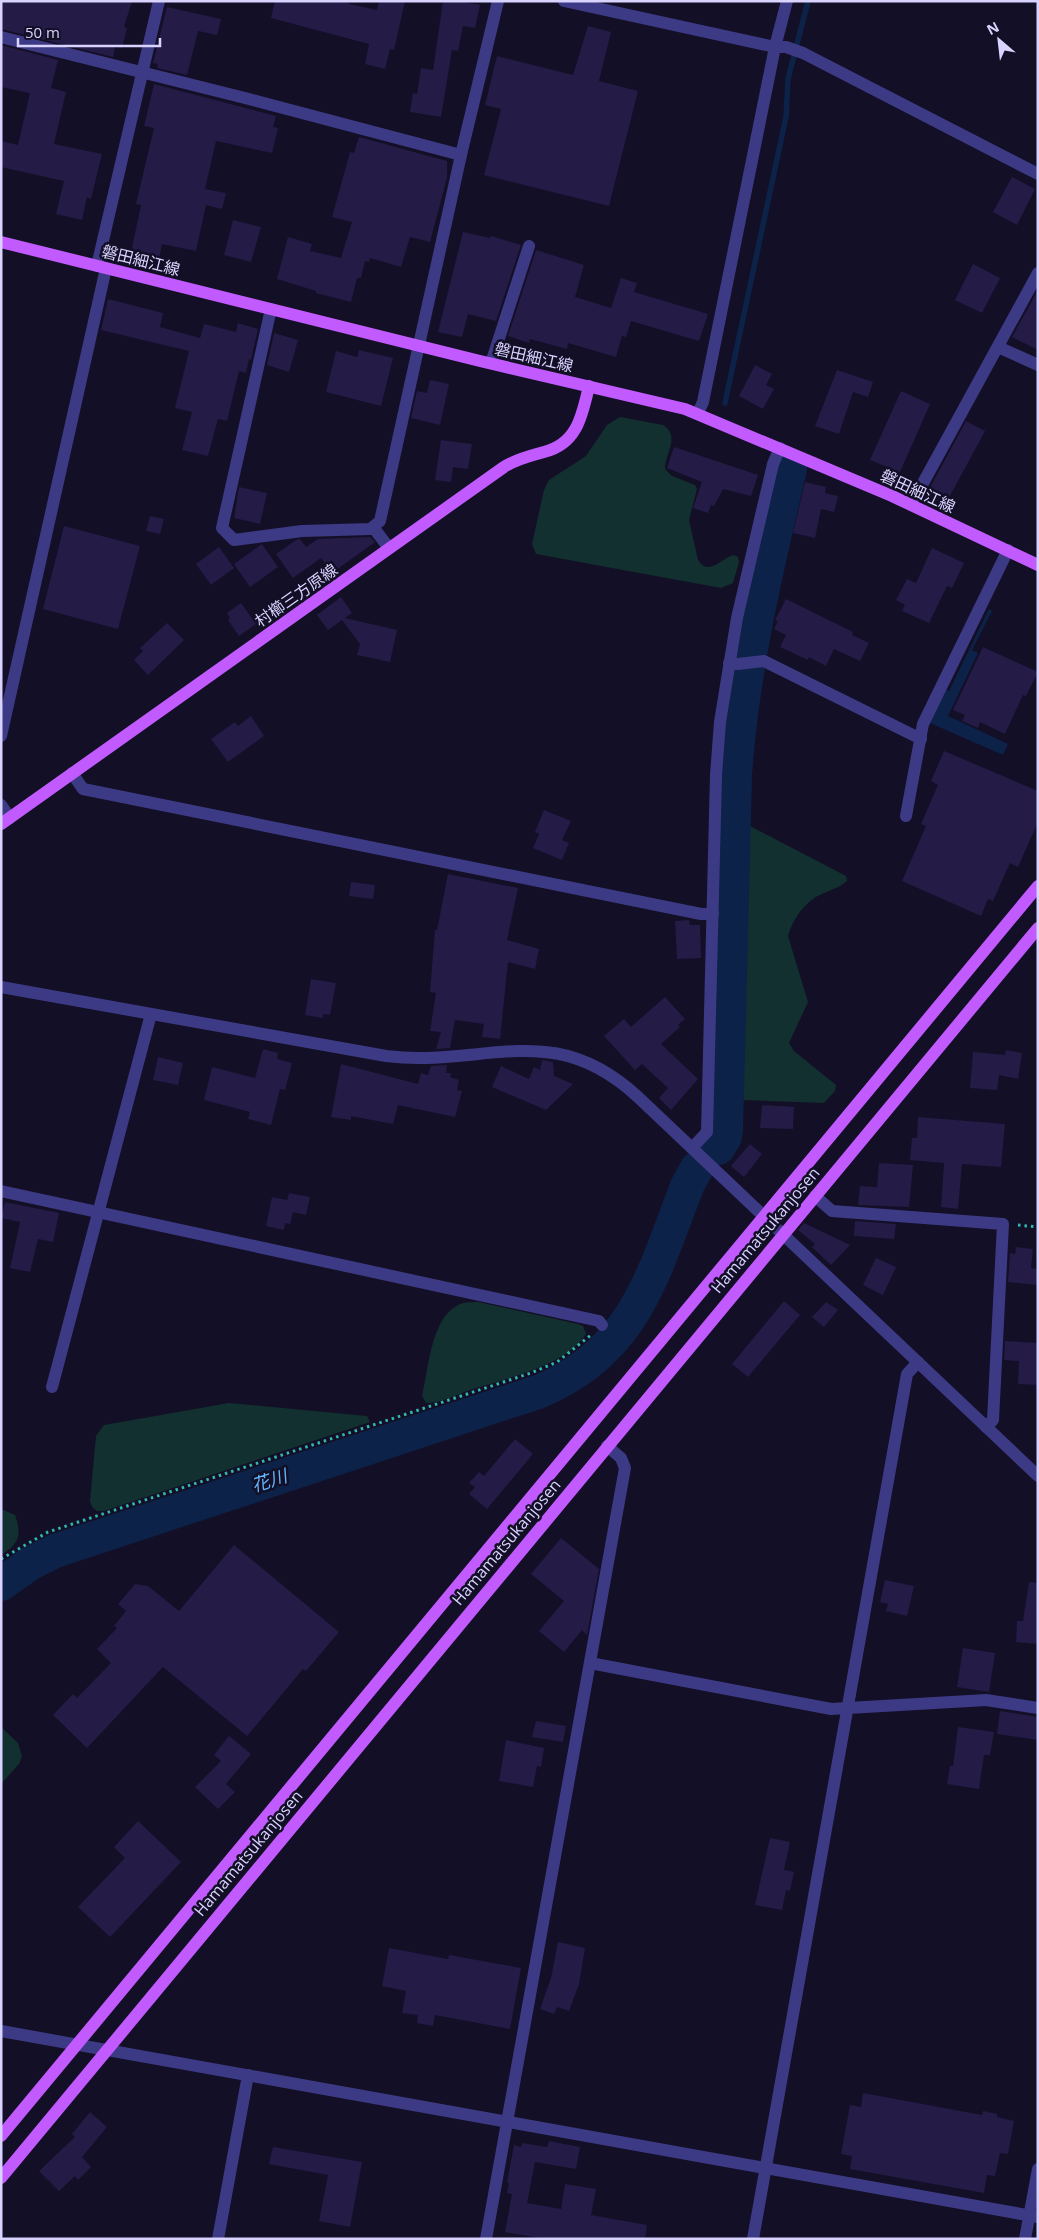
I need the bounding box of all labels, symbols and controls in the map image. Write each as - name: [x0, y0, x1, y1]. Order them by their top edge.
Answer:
- scale bar: [18, 15, 160, 47]
- north arrow: [974, 15, 1024, 65]
- text: N: [983, 17, 1002, 39]
- text: 50 m: [25, 22, 60, 42]
- street label: 磐田細江線: [100, 240, 182, 280]
- street label: 磐田細江線: [493, 337, 575, 377]
- street label: 磐田細江線: [877, 464, 959, 518]
- street label: 村櫛三方原線: [250, 558, 342, 632]
- street label: Hamamatsukanjosen: [706, 1162, 824, 1298]
- water label: 花川: [248, 1462, 292, 1497]
- street label: Hamamatsukanjosen: [447, 1474, 565, 1610]
- street label: Hamamatsukanjosen: [189, 1785, 307, 1921]

